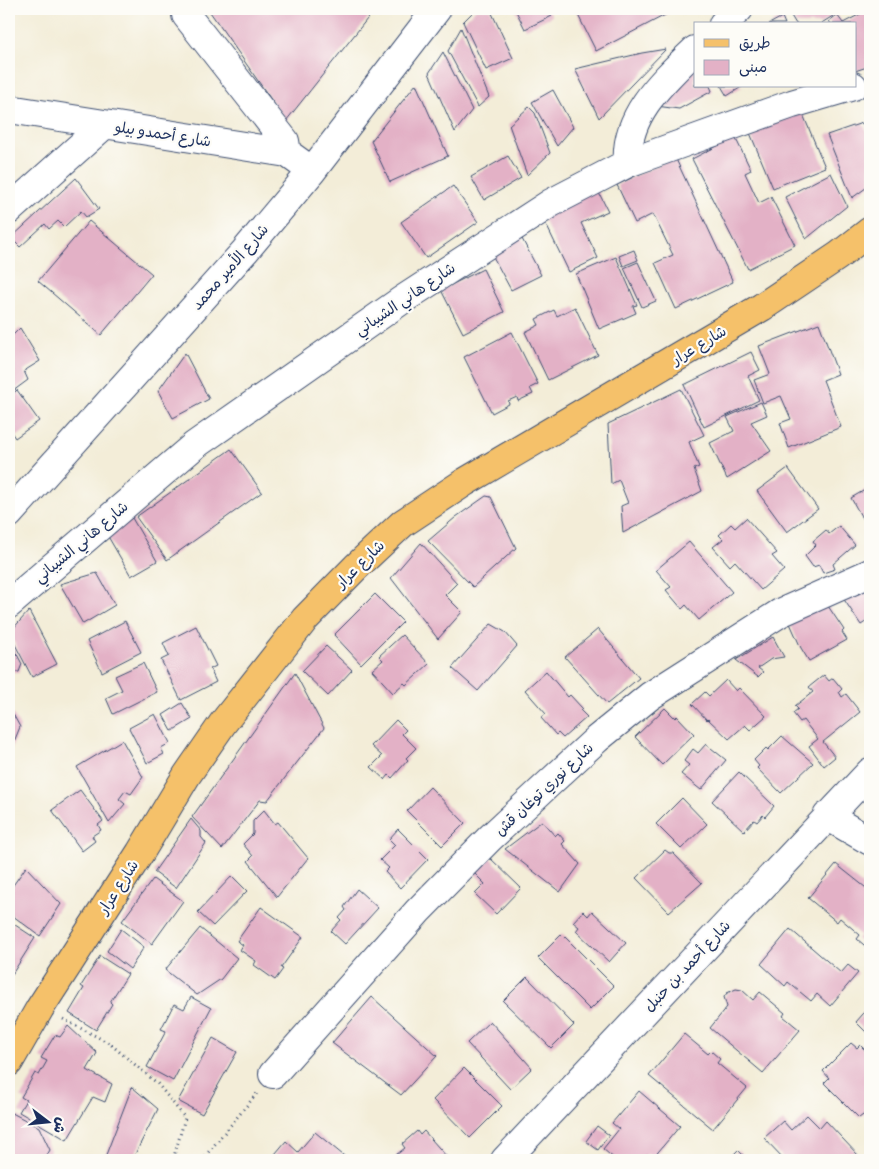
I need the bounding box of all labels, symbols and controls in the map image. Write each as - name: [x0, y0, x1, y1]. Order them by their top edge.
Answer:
- legend: [694, 22, 856, 88]
- text: طريق: [739, 36, 771, 54]
- text: مبنى: [739, 60, 767, 78]
- street label: شارع أحمدو بيلو: [112, 117, 212, 152]
- street label: شارع الأمير محمد: [187, 220, 274, 315]
- street label: شارع هاني الشيباني: [352, 260, 461, 343]
- street label: شارع عرار: [669, 323, 731, 371]
- street label: شارع هاني الشيباني: [32, 499, 134, 590]
- street label: شارع عرار: [333, 538, 389, 594]
- street label: شارع نوري توغان قش: [492, 740, 598, 841]
- street label: شارع عرار: [95, 858, 144, 919]
- street label: شارع أحمد بن حنبل: [640, 916, 736, 1017]
- north arrow: [22, 1096, 72, 1146]
- text: ش: [48, 1115, 68, 1135]

